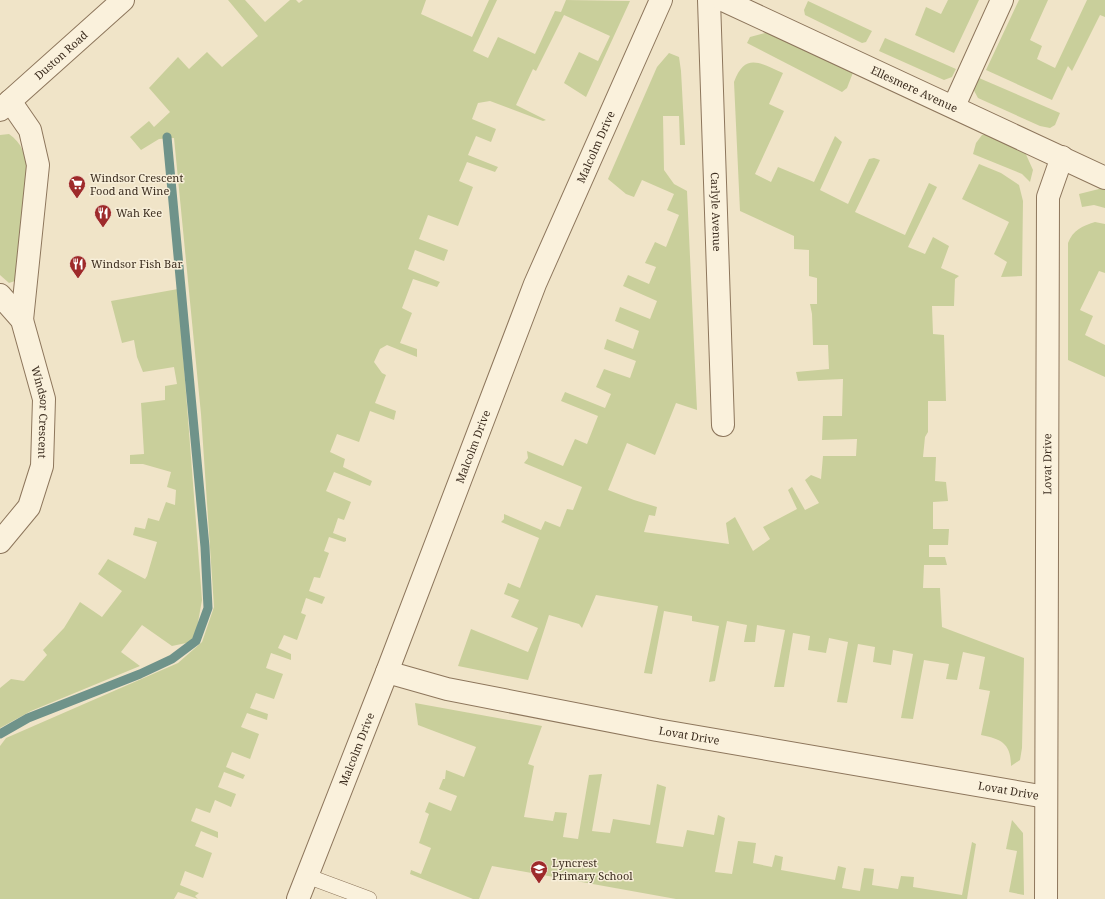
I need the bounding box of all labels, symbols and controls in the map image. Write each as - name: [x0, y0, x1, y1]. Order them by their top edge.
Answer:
- street label: Duston Road: [31, 27, 91, 83]
- street label: Ellesmere Avenue: [869, 62, 960, 115]
- street label: Malcolm Drive: [573, 108, 618, 185]
- place label: Windsor Crescent Food and Wine: [90, 170, 183, 198]
- street label: Carlyle Avenue: [708, 172, 725, 252]
- supermarket icon: Windsor Crescent Food and Wine: [67, 174, 87, 199]
- restaurant icon: Wah Kee: [93, 203, 113, 228]
- place label: Wah Kee: [116, 205, 162, 220]
- restaurant icon: Windsor Fish Bar: [68, 254, 88, 279]
- place label: Windsor Fish Bar: [91, 256, 183, 271]
- street label: Windsor Crescent: [28, 364, 52, 459]
- street label: Malcolm Drive: [452, 408, 493, 485]
- street label: Lovat Drive: [1039, 433, 1054, 495]
- street label: Malcolm Drive: [335, 710, 377, 788]
- street label: Lovat Drive: [658, 722, 721, 748]
- street label: Lovat Drive: [977, 777, 1040, 803]
- place label: Lyncrest Primary School: [552, 855, 633, 883]
- school or university icon: Lyncrest Primary School: [529, 859, 549, 884]

